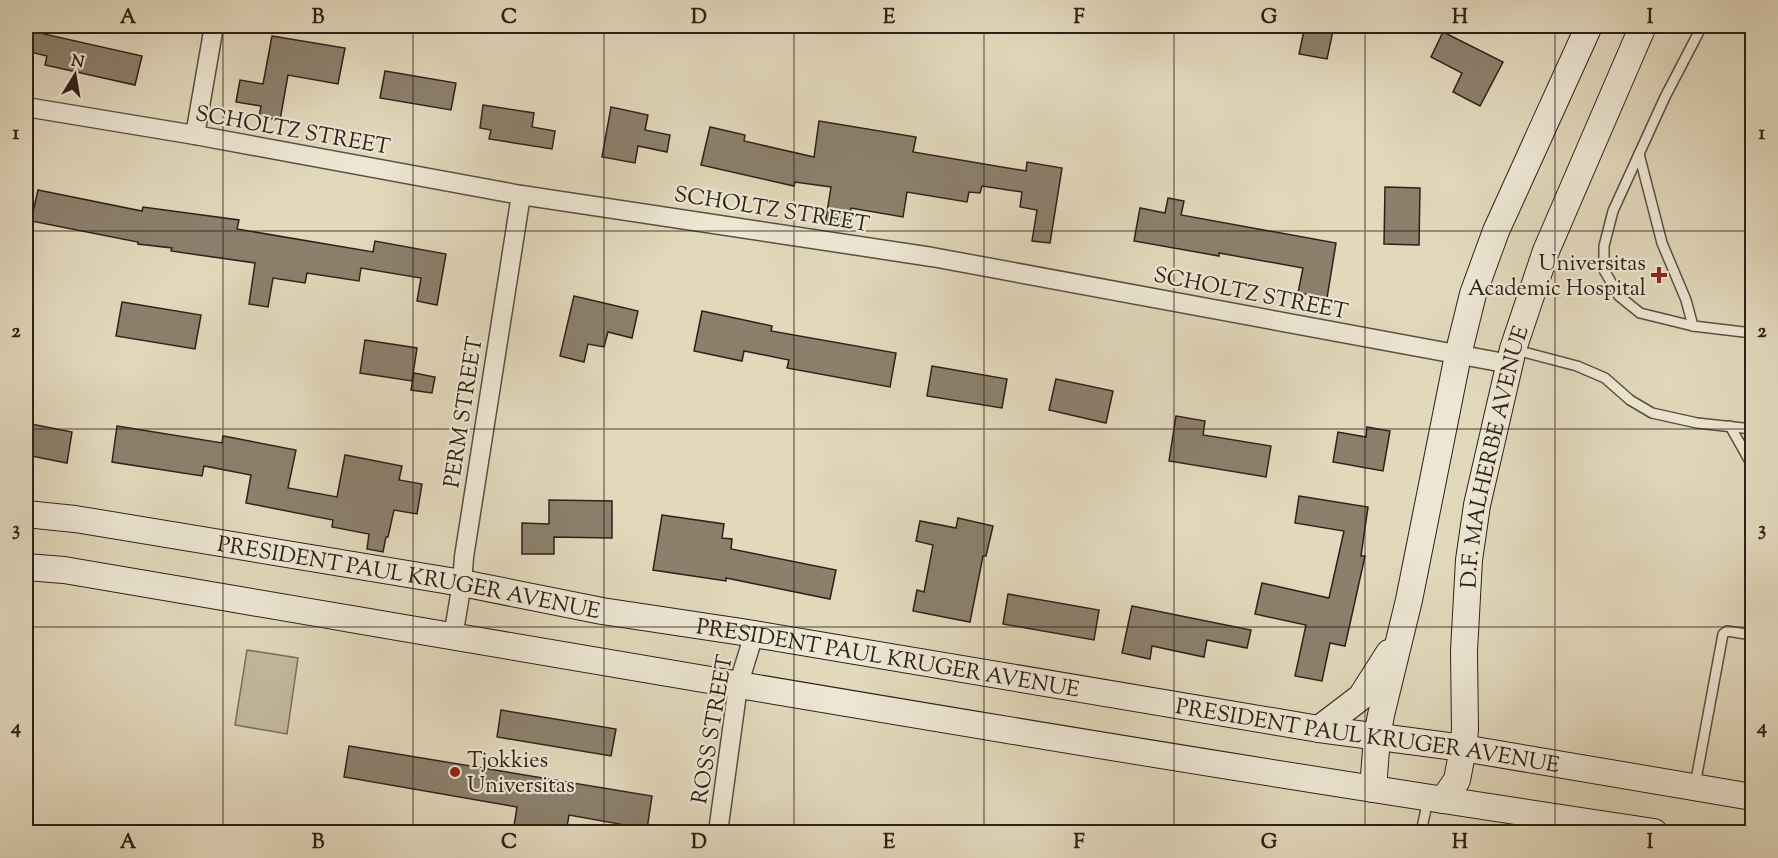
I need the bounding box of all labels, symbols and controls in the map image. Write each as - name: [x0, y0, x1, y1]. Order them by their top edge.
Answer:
- text: A: [120, 4, 137, 33]
- text: B: [312, 4, 325, 33]
- text: C: [501, 4, 517, 33]
- text: D: [691, 4, 707, 33]
- text: E: [883, 4, 896, 33]
- text: F: [1073, 4, 1085, 33]
- text: G: [1261, 4, 1278, 33]
- text: H: [1452, 4, 1468, 33]
- text: I: [1647, 4, 1654, 33]
- north arrow: [45, 45, 105, 105]
- text: N: [69, 50, 86, 75]
- street label: SCHOLTZ STREET: [193, 99, 393, 165]
- text: 1: [13, 120, 20, 149]
- text: 1: [1759, 120, 1766, 149]
- street label: SCHOLTZ STREET: [672, 180, 872, 242]
- place label: Universitas Academic Hospital: [1468, 249, 1646, 306]
- street label: SCHOLTZ STREET: [1151, 260, 1351, 330]
- marker: Universitas Academic Hospital: [1650, 266, 1668, 284]
- text: 2: [11, 318, 21, 347]
- text: 2: [1757, 318, 1767, 347]
- street label: D.F. MALHERBE AVENUE: [1454, 322, 1539, 589]
- street label: PERM STREET: [437, 334, 493, 490]
- text: 3: [12, 516, 20, 545]
- text: 3: [1758, 516, 1766, 545]
- street label: PRESIDENT PAUL KRUGER AVENUE: [215, 530, 602, 629]
- street label: PRESIDENT PAUL KRUGER AVENUE: [694, 612, 1082, 707]
- street label: ROSS STREET: [685, 652, 743, 807]
- street label: PRESIDENT PAUL KRUGER AVENUE: [1173, 692, 1562, 783]
- text: 4: [10, 714, 21, 743]
- text: 4: [1756, 714, 1767, 743]
- place label: Tjokkies Universitas: [467, 746, 575, 803]
- marker: Tjokkies Universitas: [448, 765, 462, 779]
- text: A: [120, 829, 137, 858]
- text: B: [312, 829, 325, 858]
- text: C: [501, 829, 517, 858]
- text: D: [691, 829, 707, 858]
- text: E: [883, 829, 896, 858]
- text: F: [1073, 829, 1085, 858]
- text: G: [1261, 829, 1278, 858]
- text: H: [1452, 829, 1468, 858]
- text: I: [1647, 829, 1654, 858]

